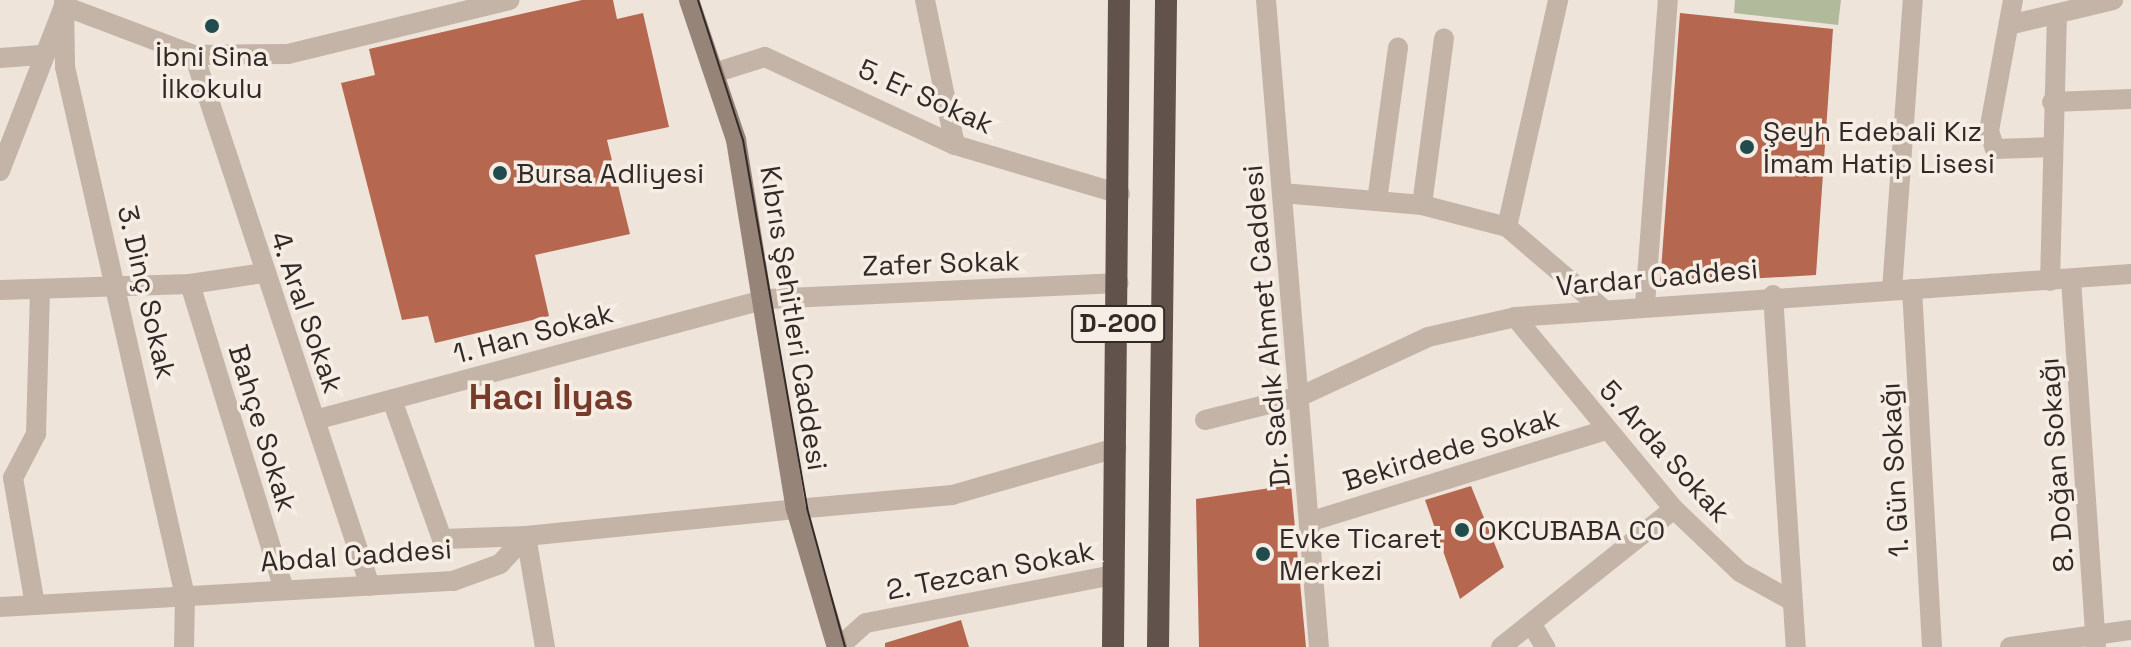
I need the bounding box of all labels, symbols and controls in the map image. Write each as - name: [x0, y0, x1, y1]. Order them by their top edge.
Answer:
- marker: İbni Sina İlkokulu: [203, 17, 221, 35]
- place label: İbni Sina İlkokulu: [155, 39, 269, 105]
- street label: 5. Er Sokak: [853, 51, 999, 141]
- place label: Şeyh Edebali Kız İmam Hatip Lisesi: [1763, 114, 1995, 180]
- marker: Şeyh Edebali Kız İmam Hatip Lisesi: [1738, 138, 1756, 156]
- place label: Bursa Adliyesi: [516, 156, 705, 190]
- street label: Kıbrıs Şehitleri Caddesi: [753, 163, 835, 473]
- street label: Dr. Sadık Ahmet Caddesi: [1235, 163, 1297, 489]
- marker: Bursa Adliyesi: [491, 164, 509, 182]
- street label: 3. Dinç Sokak: [111, 201, 183, 383]
- street label: 4. Aral Sokak: [263, 226, 351, 398]
- street label: Zafer Sokak: [862, 243, 1020, 283]
- street label: Vardar Caddesi: [1555, 251, 1759, 303]
- street label: 1. Han Sokak: [449, 295, 617, 371]
- road number: D-200: [1070, 302, 1166, 346]
- street label: Bahçe Sokak: [222, 341, 304, 515]
- street label: 8. Doğan Sokağı: [2032, 356, 2080, 574]
- street label: 5. Arda Sokak: [1592, 373, 1738, 529]
- district label: Hacı İlyas: [469, 376, 633, 420]
- street label: 1. Gün Sokağı: [1873, 381, 1915, 559]
- street label: Bekirdede Sokak: [1339, 400, 1563, 498]
- place label: OKCUBABA CO: [1478, 513, 1666, 547]
- place label: Evke Ticaret Merkezi: [1279, 521, 1443, 587]
- marker: OKCUBABA CO: [1453, 521, 1471, 539]
- street label: Abdal Caddesi: [259, 532, 453, 578]
- street label: 2. Tezcan Sokak: [882, 533, 1098, 607]
- marker: Evke Ticaret Merkezi: [1254, 545, 1272, 563]

